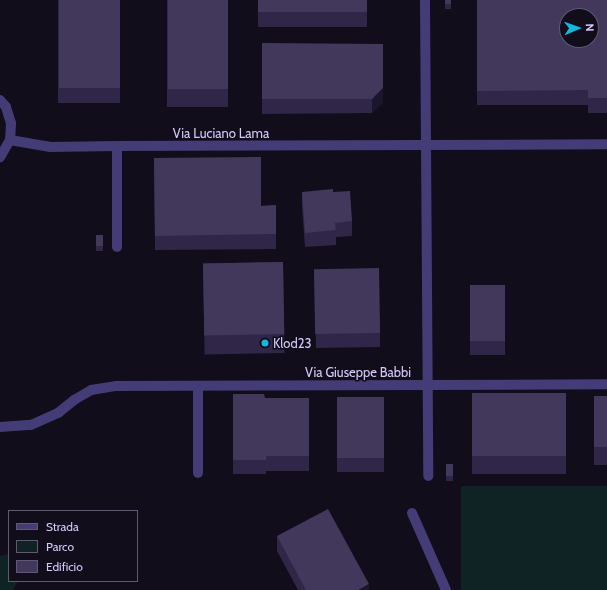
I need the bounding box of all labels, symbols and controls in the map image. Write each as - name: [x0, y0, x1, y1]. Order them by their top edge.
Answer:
- north arrow: [559, 8, 599, 48]
- text: N: [583, 23, 597, 32]
- street label: Via Luciano Lama: [173, 125, 269, 141]
- place label: Klod23: [273, 335, 312, 351]
- marker: Klod23: [260, 338, 270, 348]
- street label: Via Giuseppe Babbi: [305, 364, 411, 380]
- legend: [8, 510, 138, 582]
- text: Strada: [46, 519, 79, 534]
- text: Parco: [46, 539, 74, 554]
- text: Edificio: [46, 559, 83, 574]

